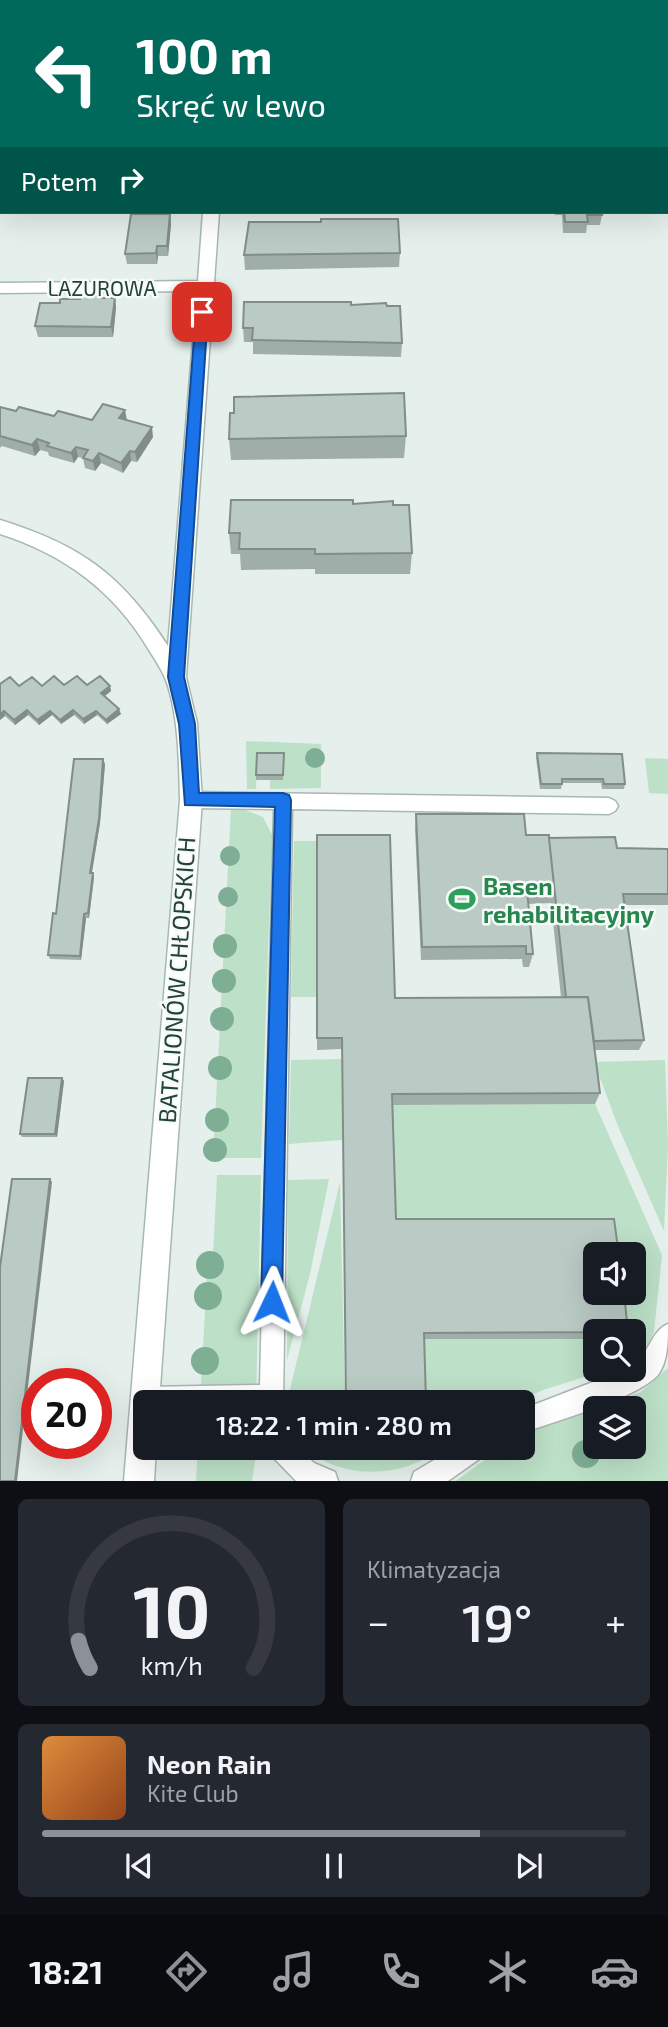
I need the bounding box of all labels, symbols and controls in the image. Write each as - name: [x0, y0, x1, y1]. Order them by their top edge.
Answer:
- text: 100 m: [136, 25, 273, 84]
- icon: left: [21, 28, 112, 119]
- text: Skręć w lewo: [136, 85, 326, 123]
- icon: right: [112, 161, 150, 199]
- text: Potem: [21, 165, 98, 196]
- street label: LAZUROWA: [47, 275, 157, 300]
- pin: [172, 282, 232, 342]
- icon: arrive: [183, 293, 221, 331]
- street label: BATALIONÓW CHŁOPSKICH: [152, 836, 200, 1124]
- place label: Basen rehabilitacyjny: [483, 871, 654, 928]
- sports icon: Basen rehabilitacyjny: [447, 884, 477, 914]
- map controls: [583, 1242, 646, 1459]
- button: sound: [583, 1242, 646, 1305]
- position arrow: [235, 1265, 309, 1339]
- button: search: [583, 1319, 646, 1382]
- speed limit sign: 20: [21, 1368, 112, 1459]
- button: layers: [583, 1396, 646, 1459]
- text: 18:22 · 1 min · 280 m: [216, 1409, 452, 1440]
- text: Klimatyzacja: [367, 1555, 501, 1583]
- text: 10: [133, 1566, 210, 1654]
- text: 19°: [462, 1590, 532, 1652]
- text: −: [367, 1598, 389, 1644]
- text: +: [605, 1598, 626, 1644]
- text: km/h: [140, 1650, 203, 1680]
- text: Neon Rain: [147, 1748, 271, 1779]
- text: Kite Club: [147, 1779, 239, 1807]
- icon: previous: [120, 1847, 158, 1885]
- icon: pause: [315, 1847, 353, 1885]
- icon: next: [510, 1847, 548, 1885]
- icon: directions: [162, 1947, 211, 1996]
- icon: music: [269, 1947, 318, 1996]
- icon: phone: [376, 1947, 425, 1996]
- icon: climate: [483, 1947, 532, 1996]
- icon: car: [590, 1947, 639, 1996]
- text: 18:21: [29, 1952, 103, 1990]

